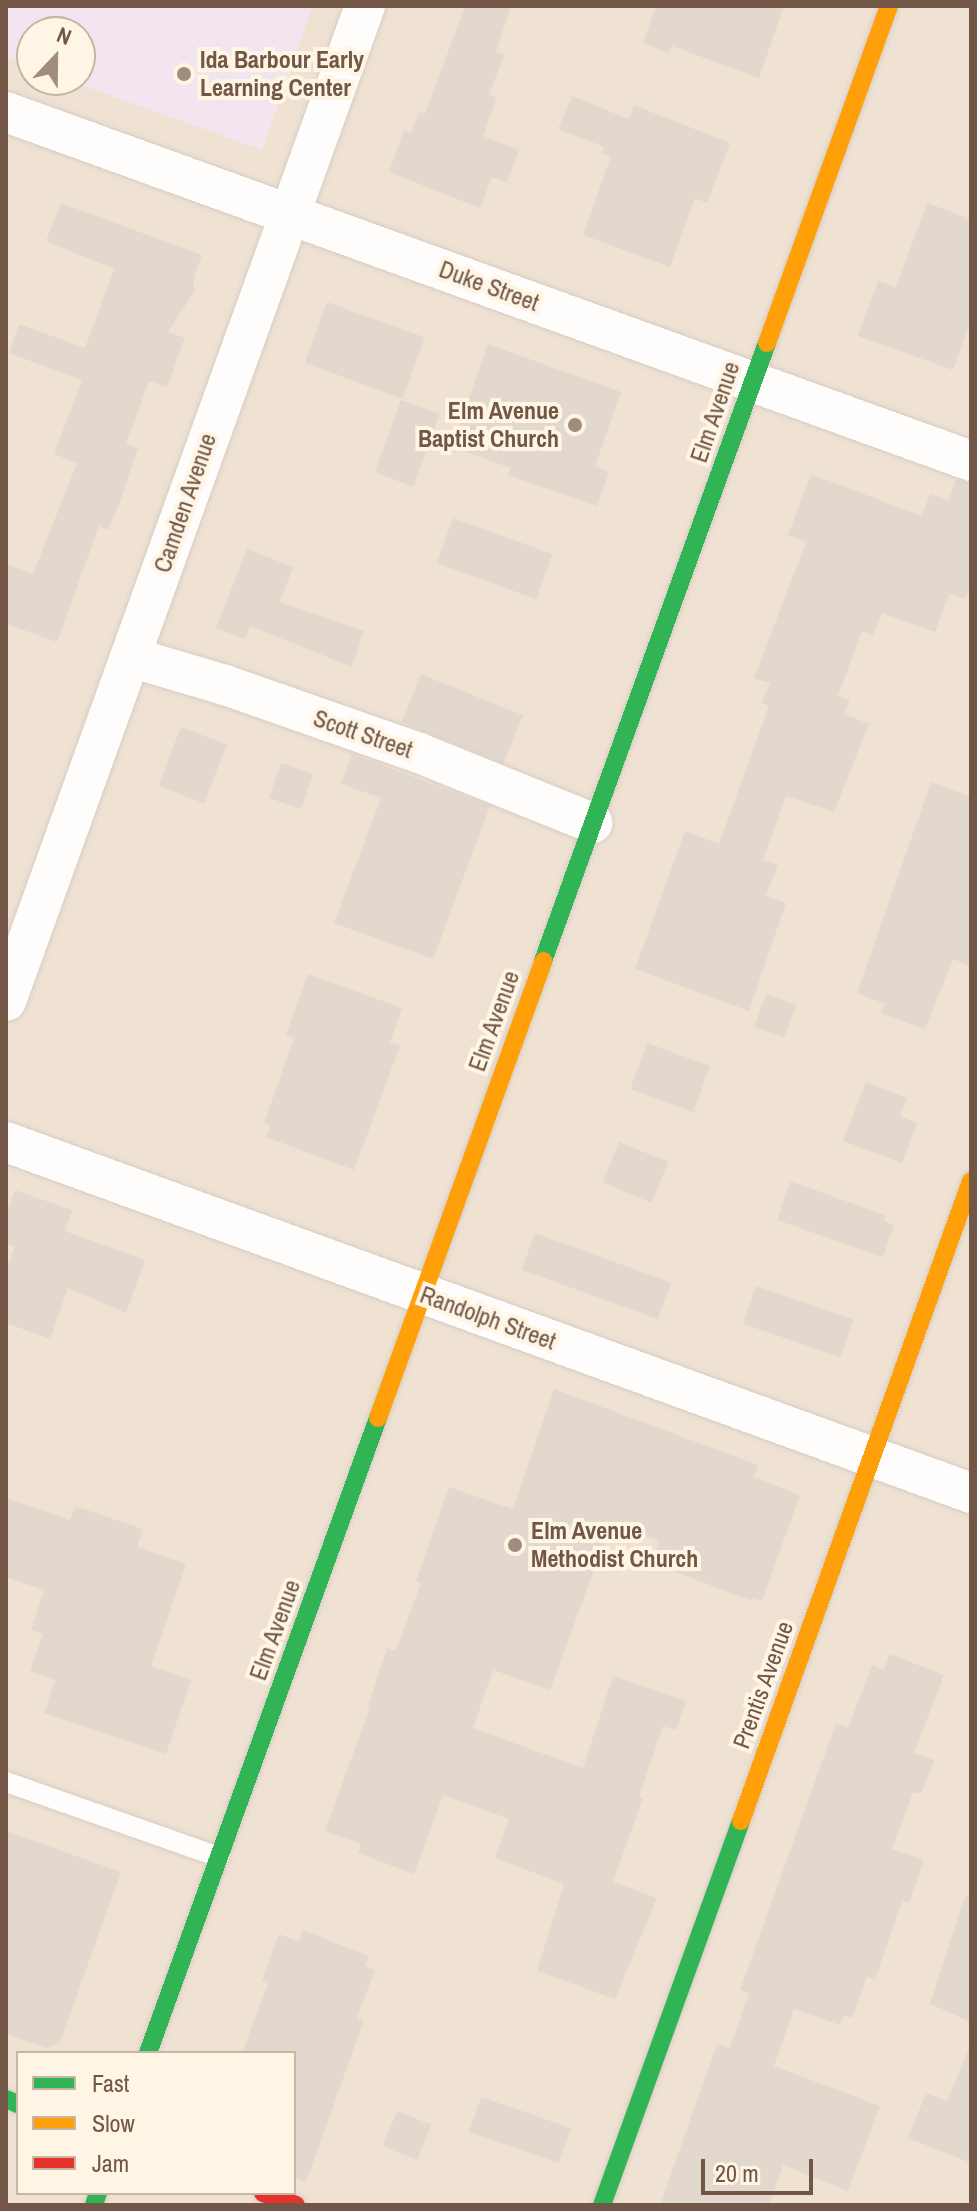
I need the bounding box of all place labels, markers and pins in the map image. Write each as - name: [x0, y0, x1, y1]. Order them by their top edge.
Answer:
- place label: Ida Barbour Early Learning Center: [200, 46, 364, 102]
- marker: Ida Barbour Early Learning Center: [175, 65, 193, 83]
- place label: Elm Avenue Baptist Church: [418, 397, 559, 453]
- marker: Elm Avenue Baptist Church: [566, 416, 584, 434]
- place label: Elm Avenue Methodist Church: [531, 1517, 698, 1573]
- marker: Elm Avenue Methodist Church: [506, 1536, 524, 1554]

